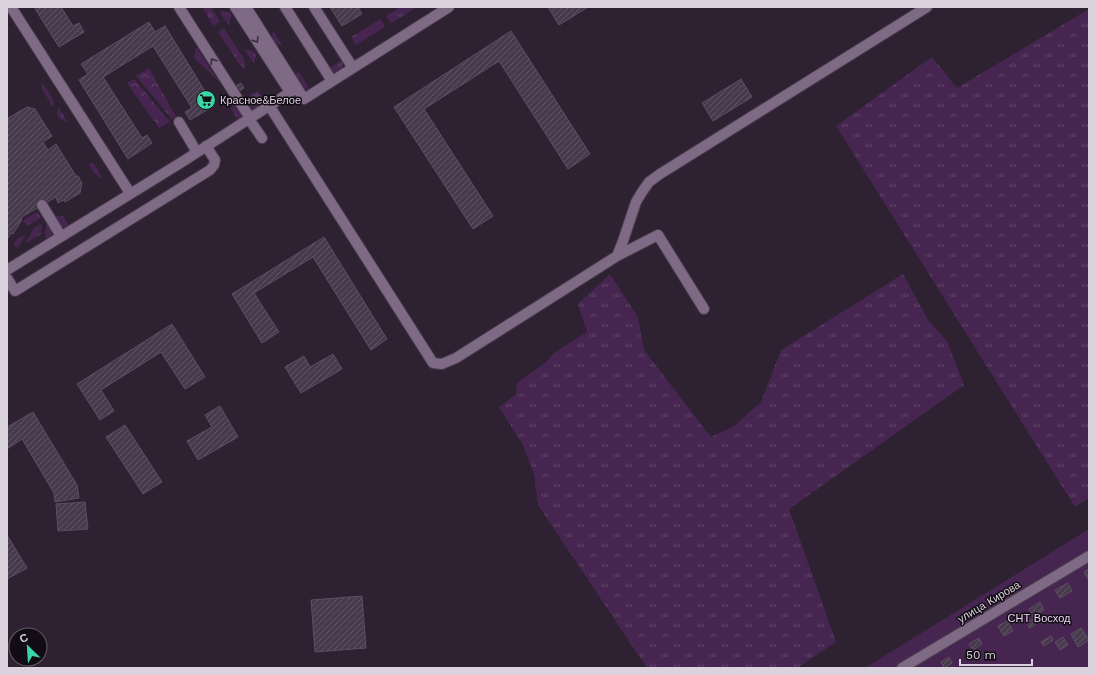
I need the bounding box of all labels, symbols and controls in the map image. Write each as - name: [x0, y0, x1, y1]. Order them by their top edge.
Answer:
- one-way arrow: [252, 36, 259, 43]
- one-way arrow: [210, 58, 218, 65]
- supermarket icon: Красное&Белое: [195, 89, 217, 111]
- place label: Красное&Белое: [220, 94, 301, 107]
- street label: улица Кирова: [955, 578, 1023, 626]
- park label: СНТ Восход: [1008, 612, 1071, 625]
- north arrow: [8, 627, 48, 667]
- text: С: [18, 631, 30, 646]
- scale bar: [960, 641, 1032, 667]
- text: 50 m: [966, 648, 996, 662]

